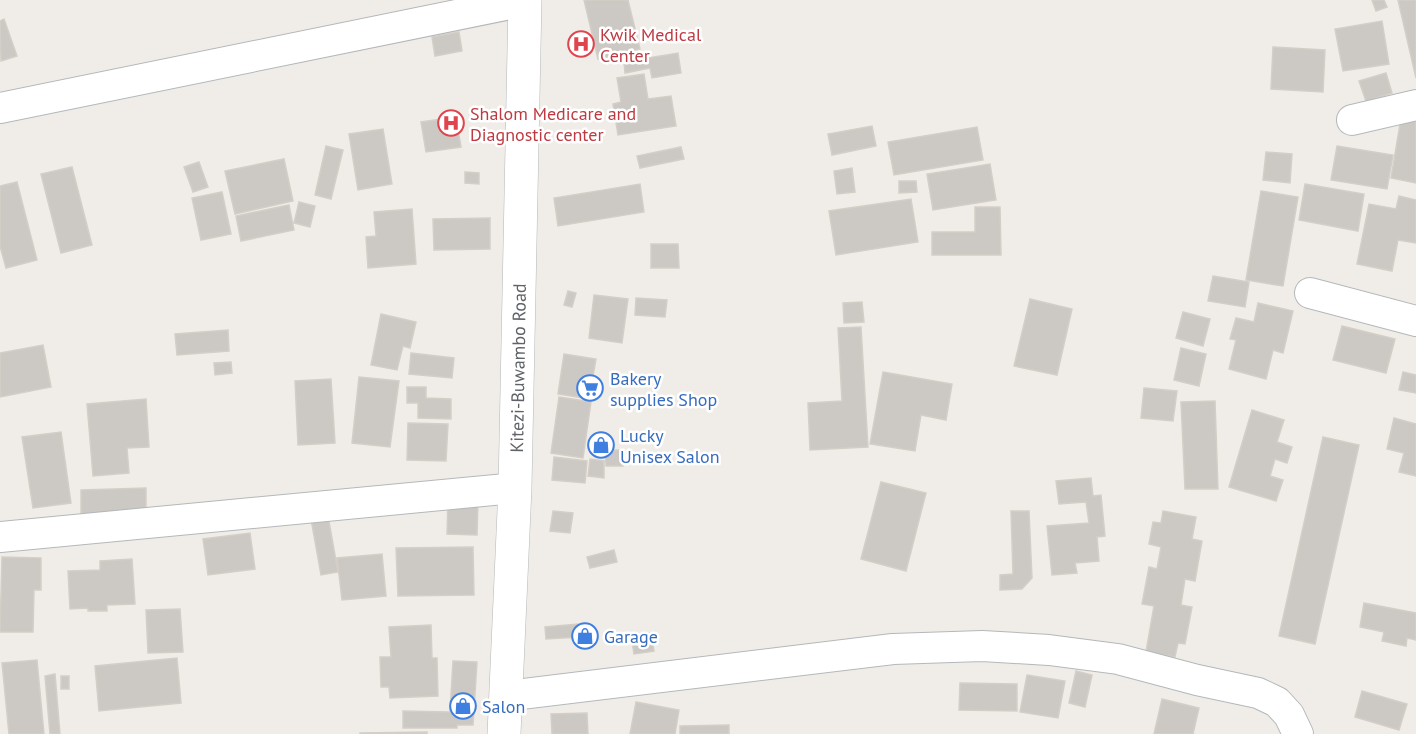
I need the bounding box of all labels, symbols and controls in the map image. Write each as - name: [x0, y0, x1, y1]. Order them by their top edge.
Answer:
- place label: Kwik Medical Center: [600, 23, 702, 67]
- hospital icon: Kwik Medical Center: [566, 29, 596, 59]
- place label: Shalom Medicare and Diagnostic center: [470, 102, 636, 146]
- hospital icon: Shalom Medicare and Diagnostic center: [436, 108, 466, 138]
- street label: Kitezi-Buwambo Road: [505, 283, 531, 453]
- place label: Bakery supplies Shop: [610, 367, 717, 411]
- supermarket icon: Bakery supplies Shop: [575, 373, 605, 403]
- place label: Lucky Unisex Salon: [620, 424, 720, 468]
- shop icon: Lucky Unisex Salon: [586, 430, 616, 460]
- shop icon: Garage: [570, 621, 600, 651]
- place label: Garage: [604, 625, 658, 648]
- shop icon: Salon: [448, 691, 478, 721]
- place label: Salon: [482, 695, 525, 718]

